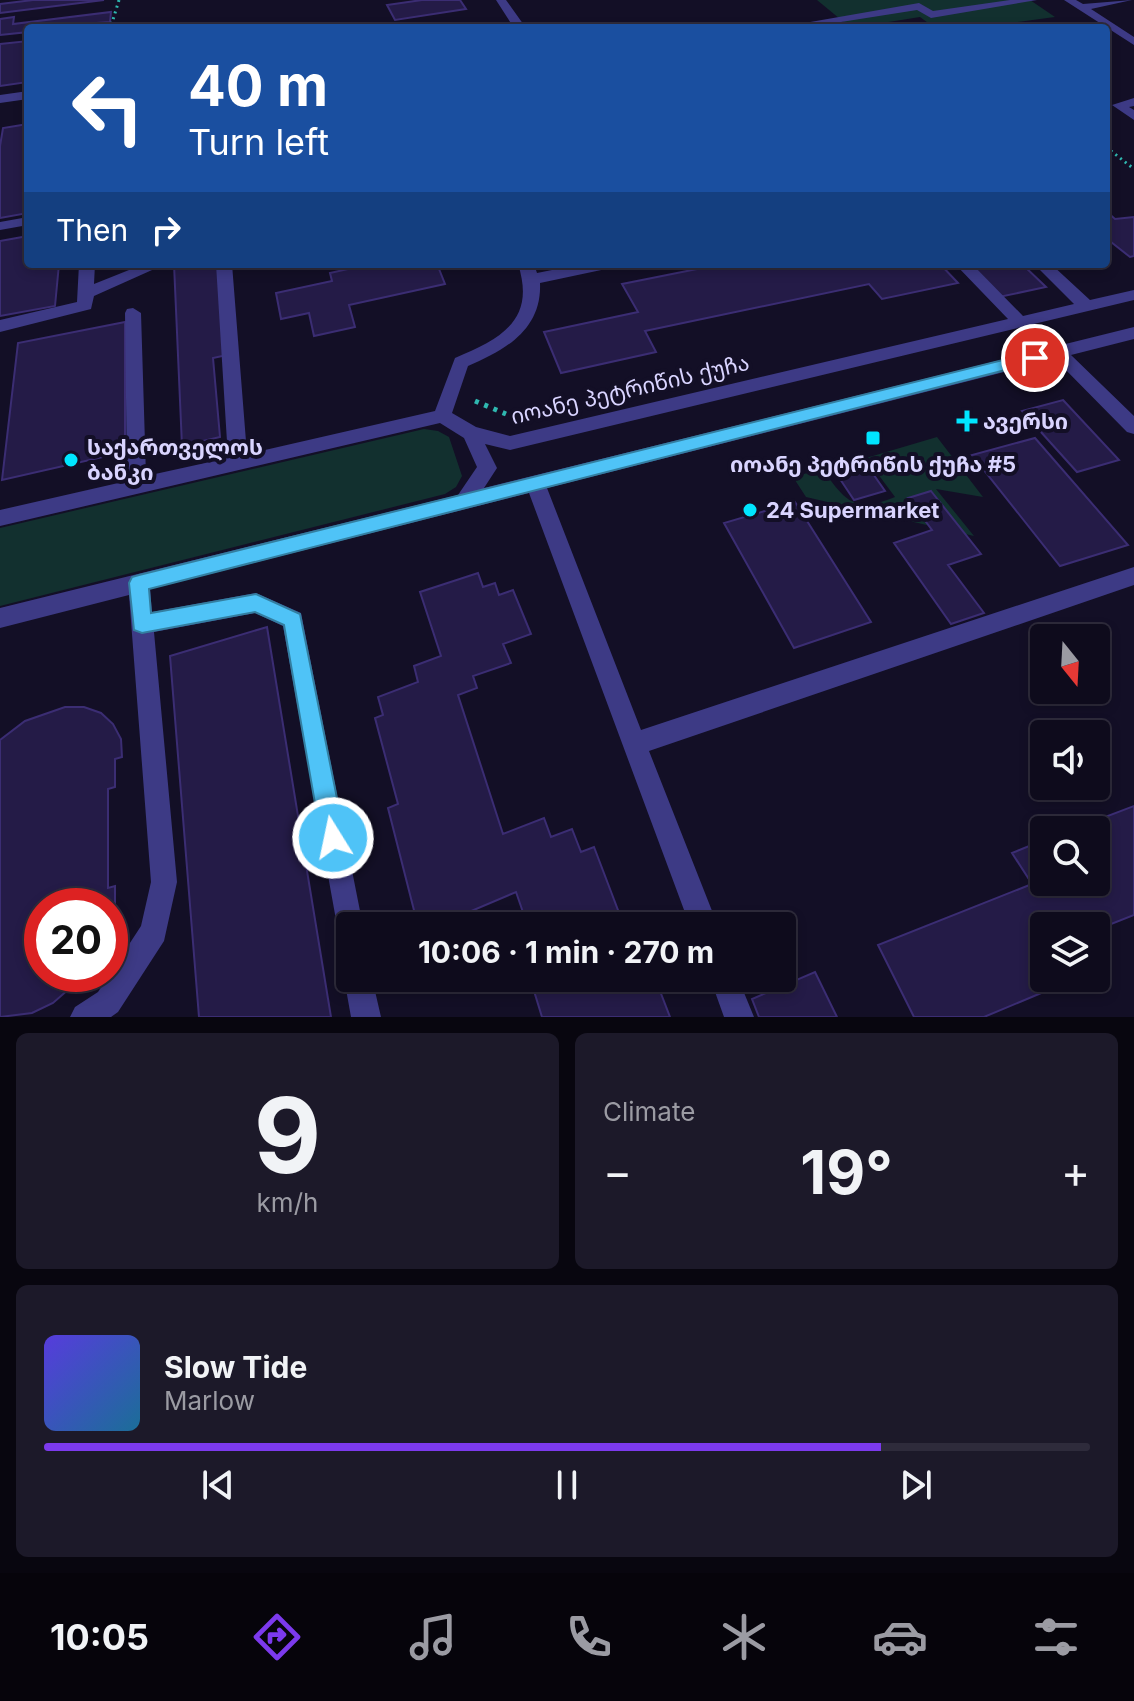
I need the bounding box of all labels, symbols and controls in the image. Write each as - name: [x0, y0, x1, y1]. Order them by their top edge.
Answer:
- text: 40 m: [188, 52, 328, 120]
- icon: left: [56, 56, 160, 160]
- text: Turn left: [188, 120, 329, 164]
- icon: right: [144, 208, 188, 252]
- text: Then: [56, 212, 128, 248]
- pin: [1001, 324, 1069, 392]
- icon: arrive: [1013, 336, 1057, 380]
- street label: იოანე პეტრიწის ქუჩა: [508, 349, 752, 429]
- place label: ავერსი: [983, 408, 1068, 434]
- marker: ავერსი: [958, 412, 976, 430]
- marker: იოანე პეტრიწის ქუჩა #5: [864, 429, 882, 447]
- place label: საქართველოს ბანკი: [87, 434, 263, 485]
- marker: საქართველოს ბანკი: [62, 451, 80, 469]
- place label: იოანე პეტრიწის ქუჩა #5: [730, 451, 1016, 477]
- place label: 24 Supermarket: [766, 497, 939, 523]
- marker: 24 Supermarket: [741, 501, 759, 519]
- north arrow: [1030, 624, 1110, 704]
- map controls: [1030, 624, 1110, 992]
- button: sound: [1030, 720, 1110, 800]
- position arrow: [291, 796, 375, 880]
- button: search: [1030, 816, 1110, 896]
- speed limit sign: 20: [24, 888, 128, 992]
- button: layers: [1030, 912, 1110, 992]
- text: 10:06 · 1 min · 270 m: [418, 934, 714, 970]
- text: 9: [254, 1072, 321, 1198]
- text: Climate: [603, 1096, 695, 1127]
- text: 19°: [800, 1136, 893, 1208]
- text: −: [603, 1145, 632, 1199]
- text: +: [1061, 1145, 1090, 1199]
- text: km/h: [257, 1187, 318, 1218]
- text: Slow Tide: [164, 1349, 307, 1385]
- text: Marlow: [164, 1385, 255, 1416]
- icon: previous: [196, 1463, 240, 1507]
- icon: pause: [545, 1463, 589, 1507]
- icon: next: [894, 1463, 938, 1507]
- icon: directions: [249, 1609, 305, 1665]
- icon: music: [405, 1609, 461, 1665]
- icon: phone: [561, 1609, 617, 1665]
- icon: climate: [716, 1609, 772, 1665]
- icon: car: [872, 1609, 928, 1665]
- icon: filters: [1028, 1609, 1084, 1665]
- text: 10:05: [50, 1615, 149, 1659]

